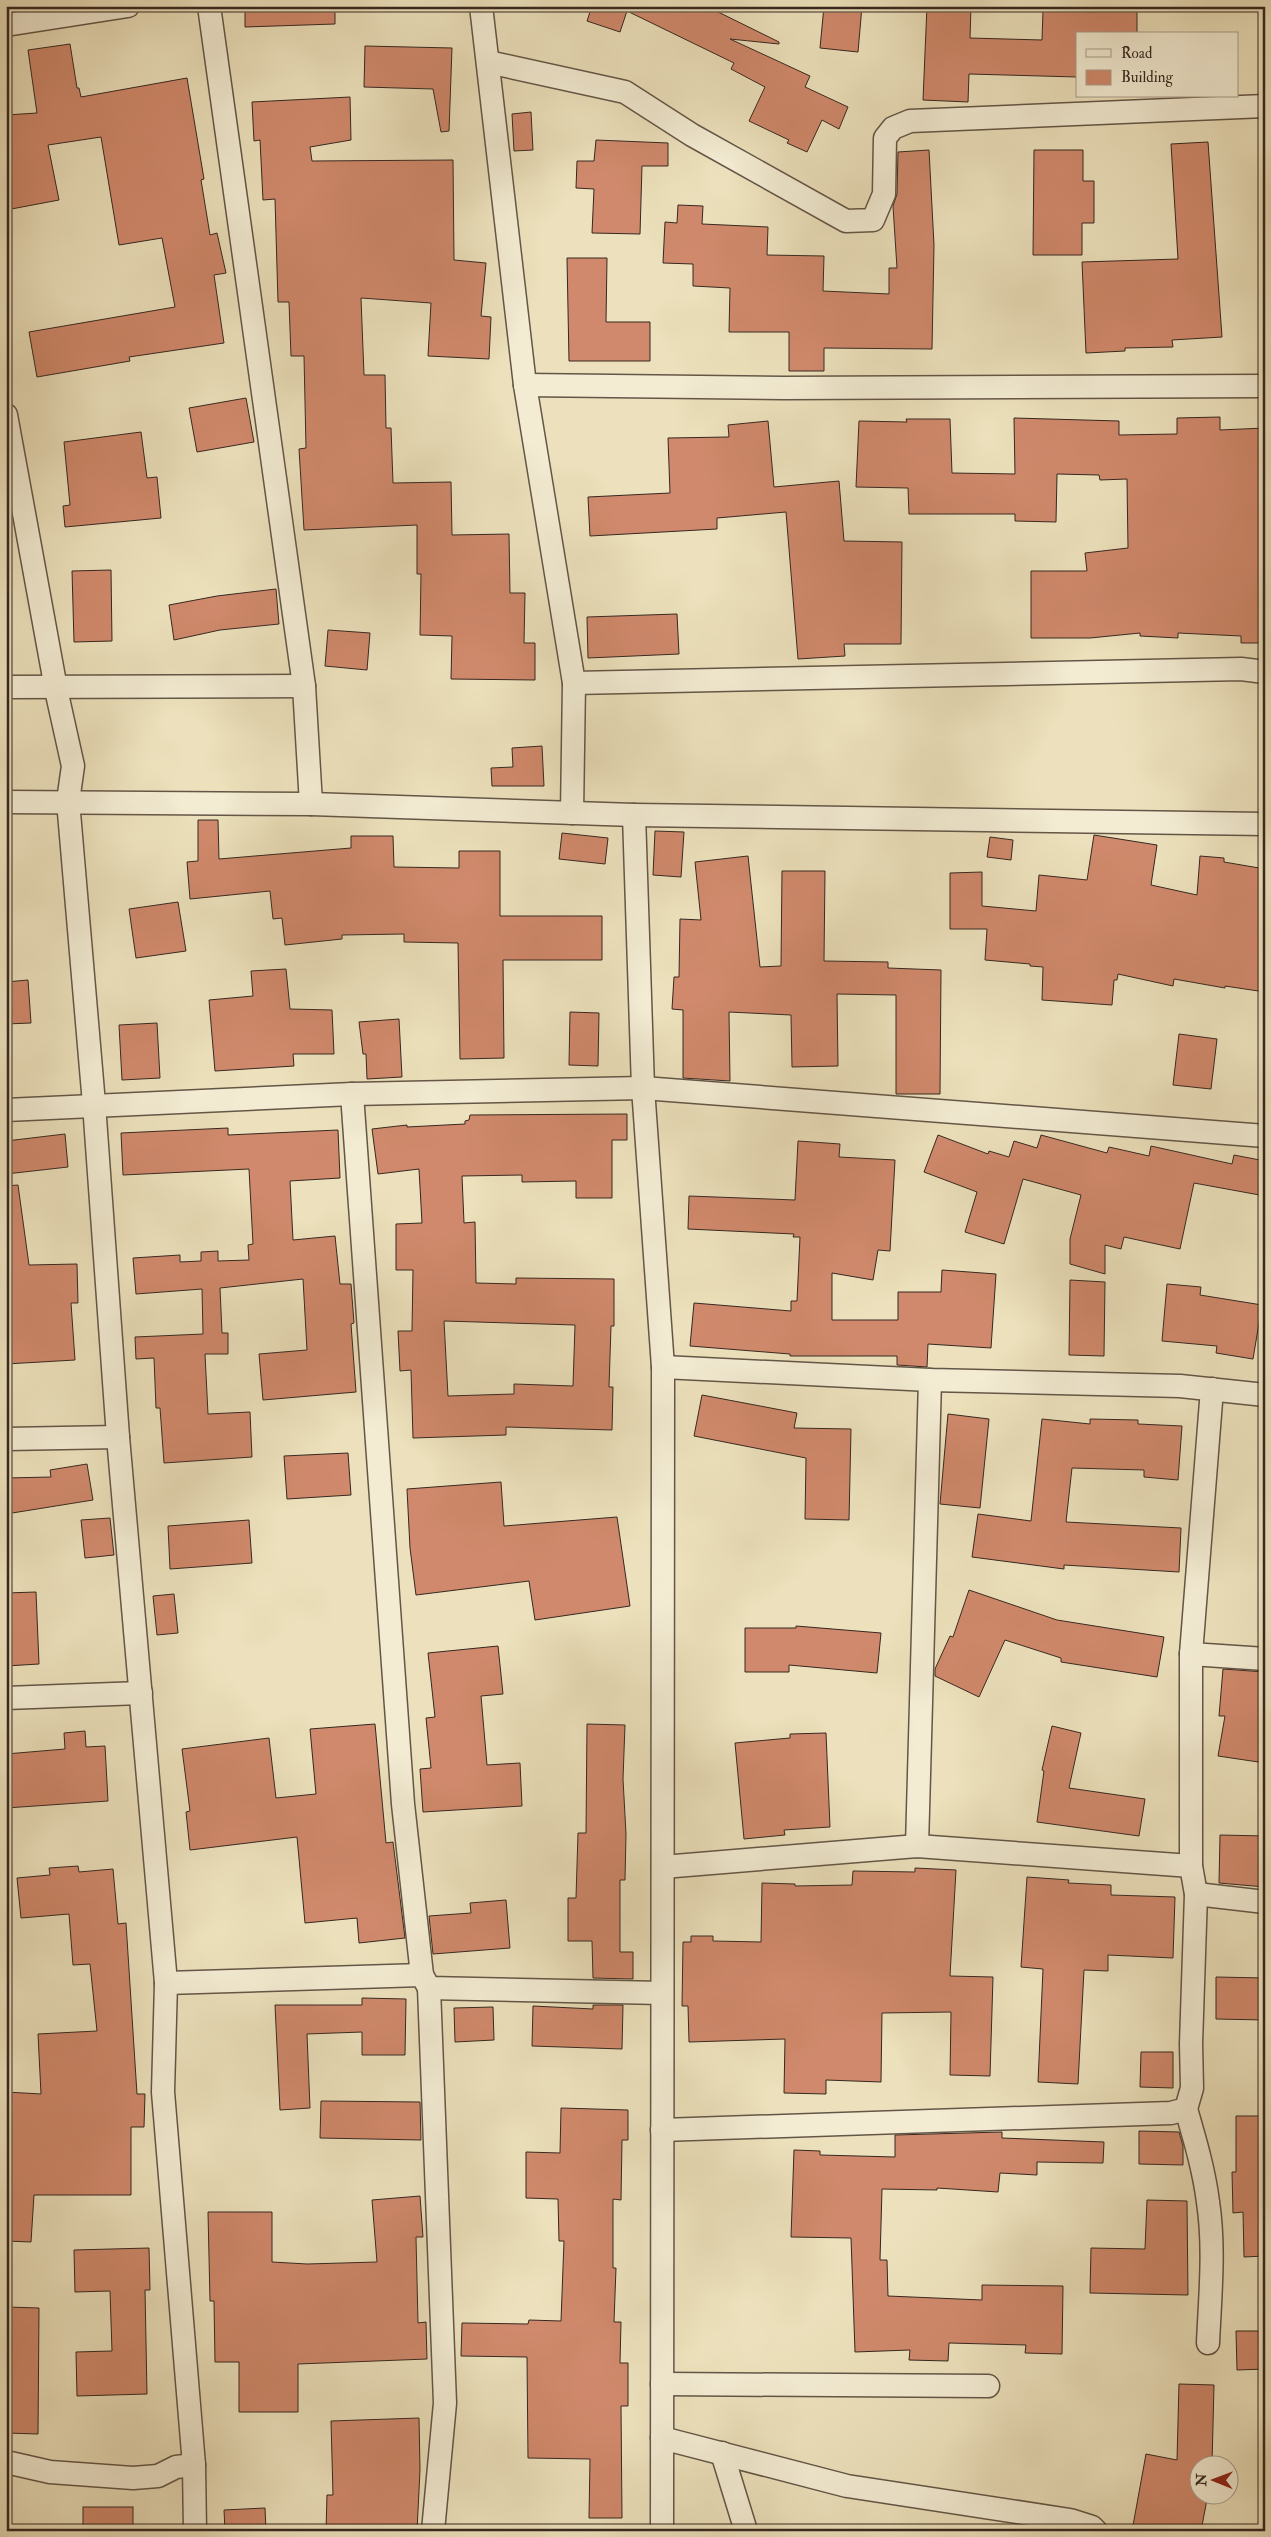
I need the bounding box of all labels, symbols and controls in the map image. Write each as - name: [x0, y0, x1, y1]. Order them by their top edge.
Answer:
- legend: [1076, 32, 1238, 98]
- text: Road: [1121, 44, 1153, 63]
- text: Building: [1121, 68, 1173, 87]
- north arrow: [1188, 2454, 1238, 2504]
- text: N: [1193, 2473, 1210, 2487]

